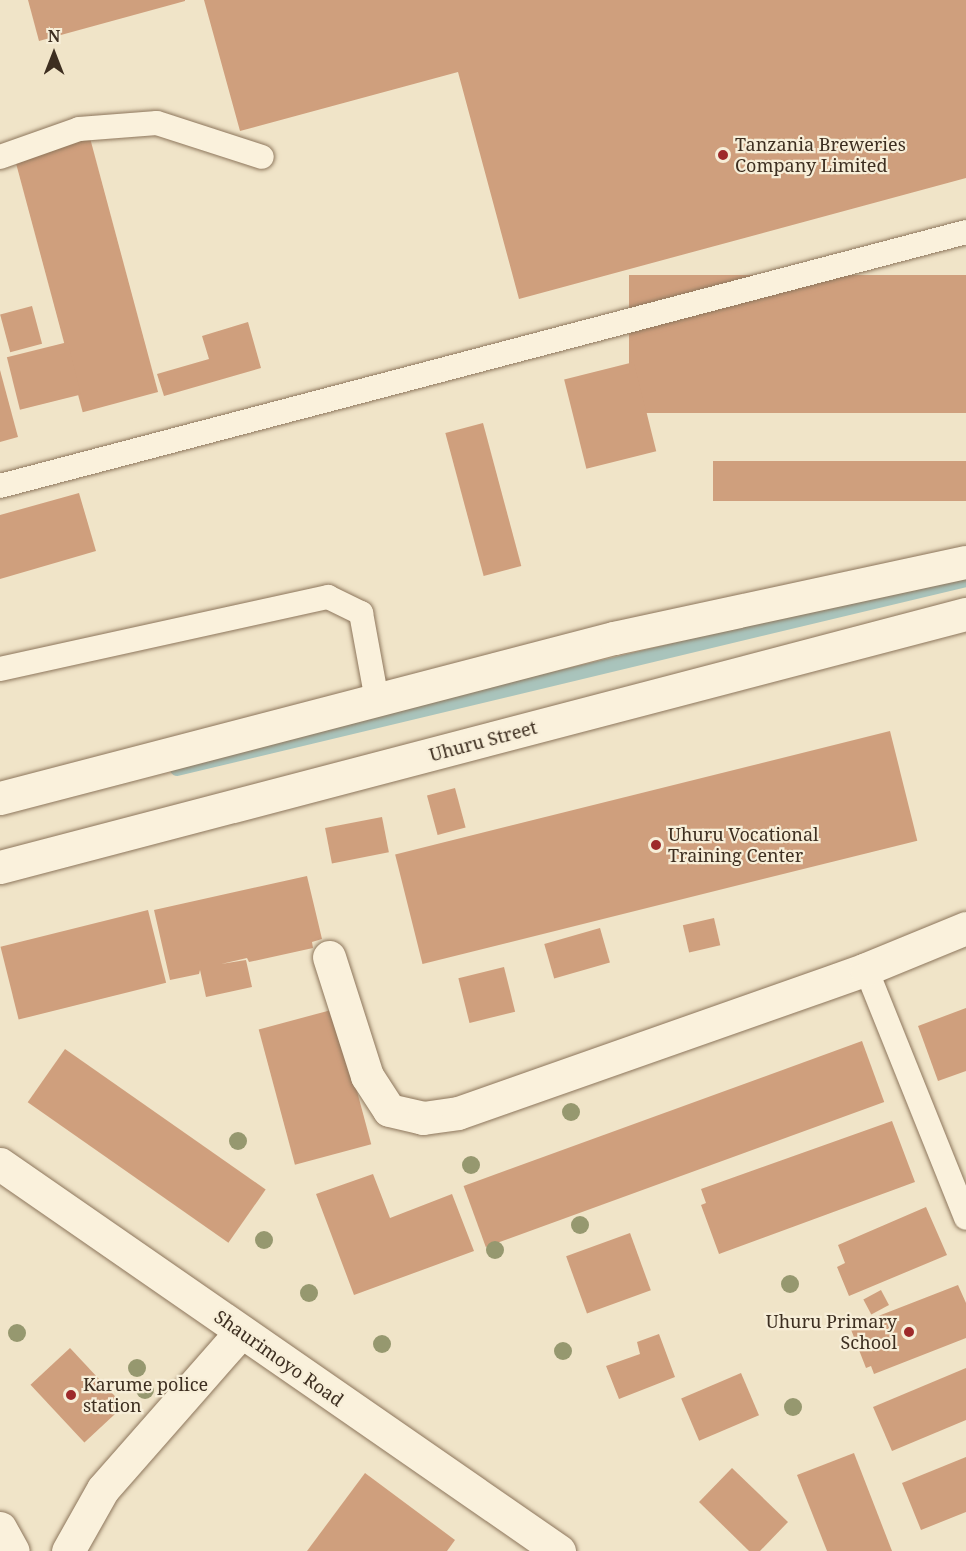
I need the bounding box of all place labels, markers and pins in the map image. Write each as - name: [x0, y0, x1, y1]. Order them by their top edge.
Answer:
- place label: Tanzania Breweries Company Limited: [735, 134, 906, 176]
- marker: Tanzania Breweries Company Limited: [716, 148, 730, 162]
- place label: Uhuru Vocational Training Center: [668, 824, 819, 866]
- marker: Uhuru Vocational Training Center: [649, 838, 663, 852]
- place label: Uhuru Primary School: [766, 1311, 897, 1354]
- marker: Uhuru Primary School: [902, 1325, 916, 1339]
- place label: Karume police station: [83, 1374, 208, 1416]
- marker: Karume police station: [64, 1388, 78, 1402]

